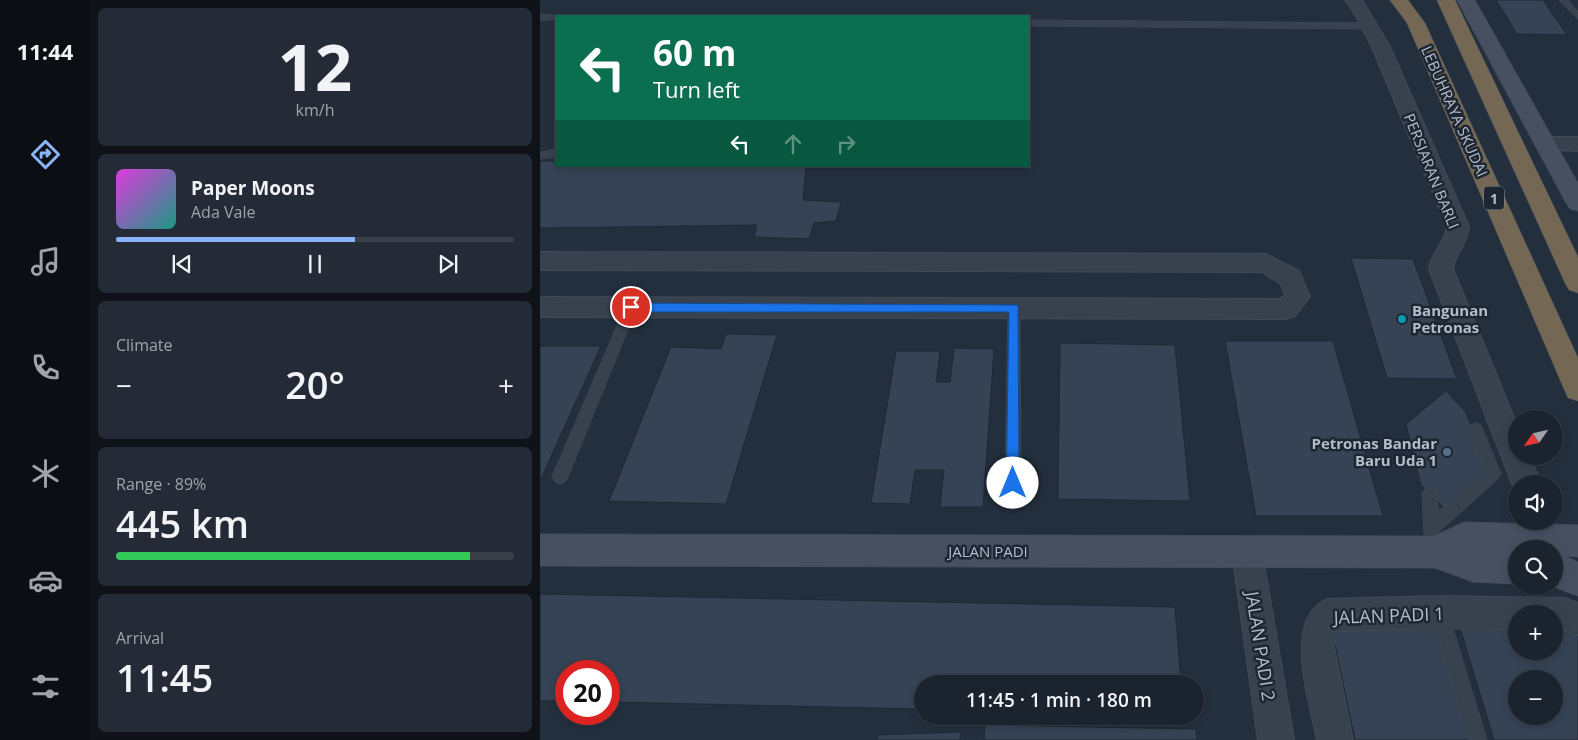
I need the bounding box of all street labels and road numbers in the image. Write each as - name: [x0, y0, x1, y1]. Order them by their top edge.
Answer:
- street label: LEBUHRAYA SKUDAI: [1417, 42, 1493, 180]
- street label: PERSIARAN BARLI: [1400, 110, 1464, 232]
- road number: 1: [1484, 187, 1504, 210]
- street label: JALAN PADI: [946, 541, 1028, 561]
- street label: JALAN PADI 2: [1240, 588, 1281, 702]
- street label: JALAN PADI 1: [1331, 601, 1445, 629]

